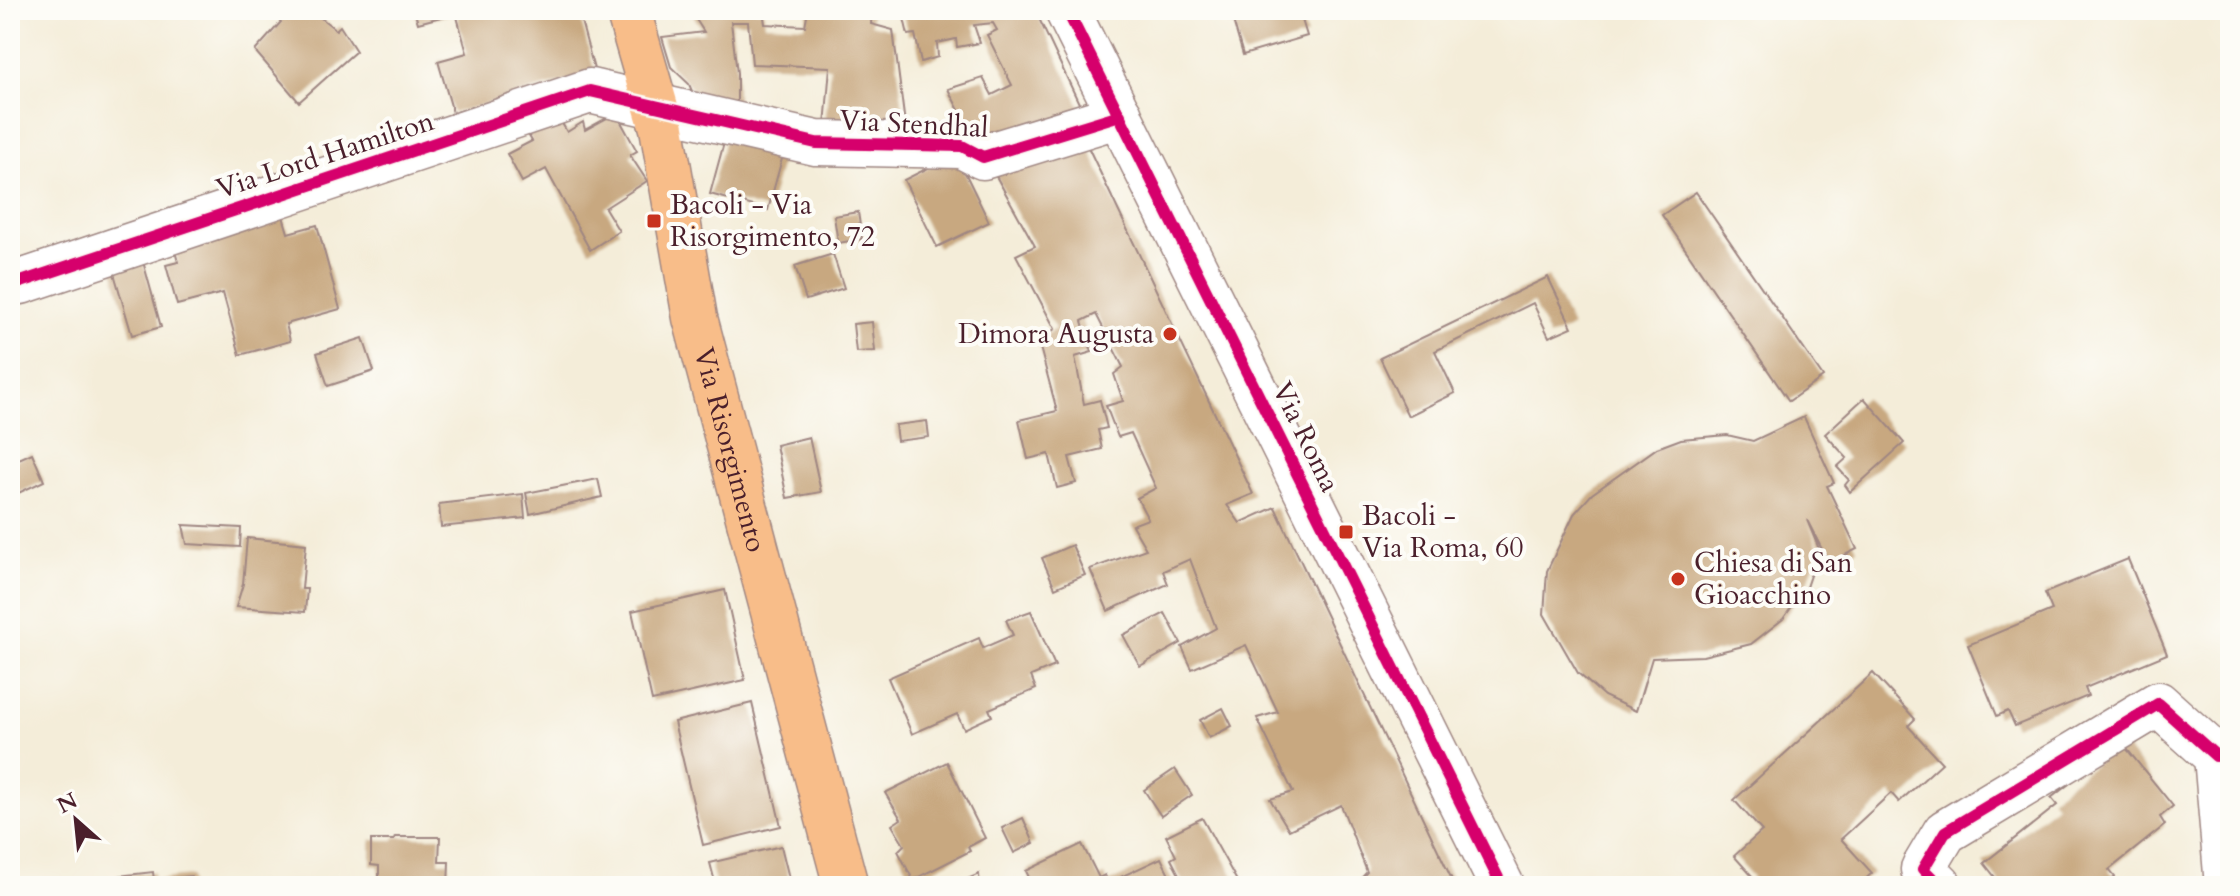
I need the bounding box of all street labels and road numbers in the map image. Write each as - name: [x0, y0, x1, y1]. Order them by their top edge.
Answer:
- street label: Via Stendhal: [839, 101, 989, 147]
- street label: Via Lord Hamilton: [211, 102, 439, 208]
- street label: Via Risorgimento: [685, 343, 775, 556]
- street label: Via Roma: [1263, 375, 1349, 499]

